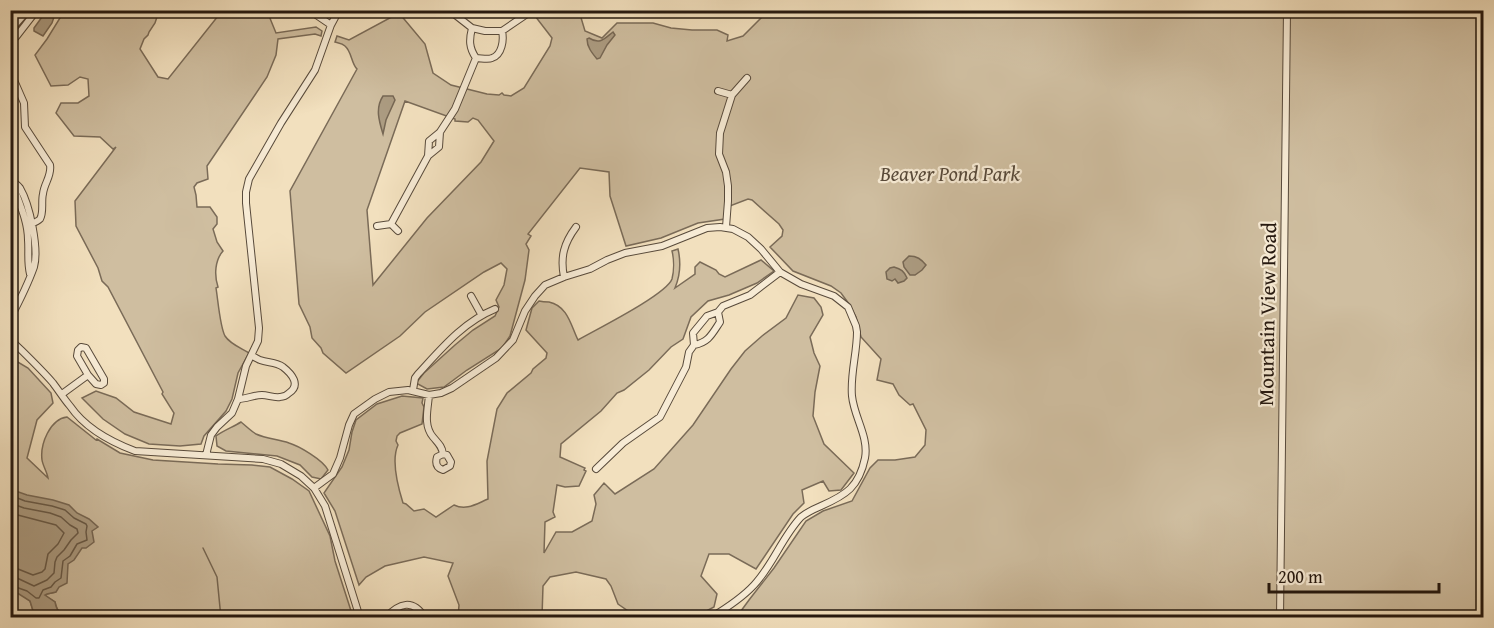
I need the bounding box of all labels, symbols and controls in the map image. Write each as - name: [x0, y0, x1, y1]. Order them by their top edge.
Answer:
- park label: Beaver Pond Park: [879, 158, 1020, 189]
- street label: Mountain View Road: [1250, 221, 1284, 406]
- scale bar: [1269, 556, 1438, 594]
- text: 200 m: [1278, 563, 1323, 590]

